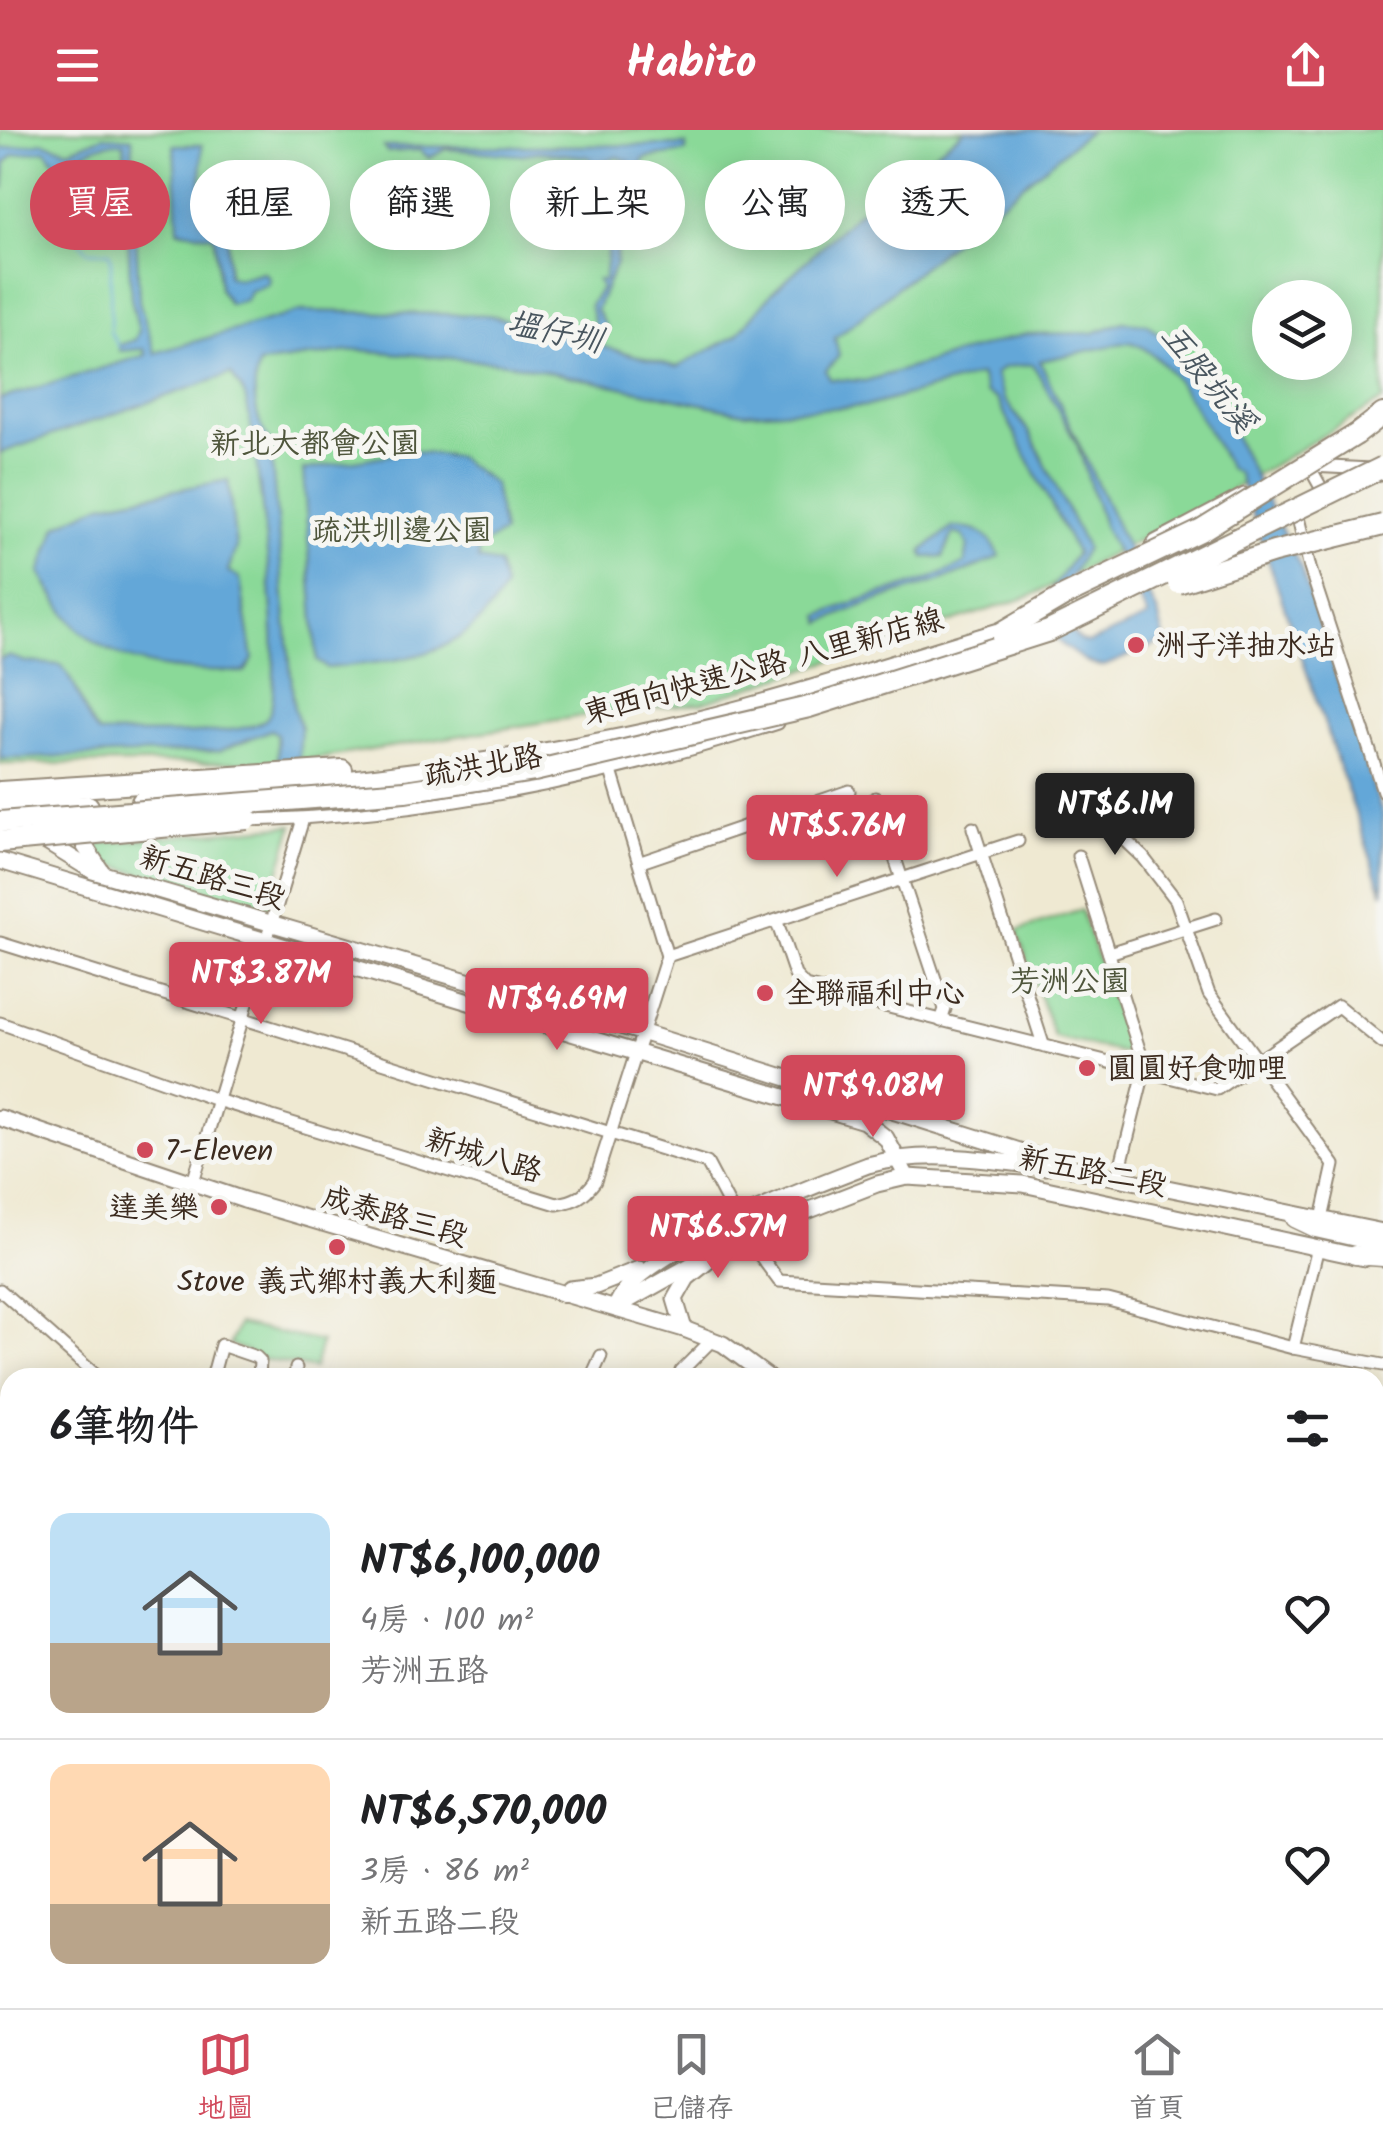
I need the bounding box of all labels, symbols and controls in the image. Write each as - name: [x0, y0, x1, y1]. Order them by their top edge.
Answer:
- text: Habito: [626, 29, 757, 101]
- icon: menu: [50, 38, 105, 93]
- icon: share: [1278, 38, 1333, 93]
- chip: 買屋: [30, 160, 170, 250]
- chip: 租屋: [190, 160, 330, 250]
- chip: 篩選: [350, 160, 490, 250]
- chip: 新上架: [510, 160, 685, 250]
- chip: 公寓: [705, 160, 845, 250]
- chip: 透天: [865, 160, 1005, 250]
- map controls: [1252, 280, 1352, 380]
- button: layers: [1252, 280, 1352, 380]
- water label: 塭仔圳: [502, 299, 610, 369]
- water label: 五股坑溪: [1147, 314, 1268, 447]
- park label: 新北大都會公園: [210, 421, 420, 469]
- park label: 疏洪圳邊公園: [312, 508, 492, 556]
- street label: 東西向快速公路 八里新店線: [578, 597, 949, 739]
- place label: 洲子洋抽水站: [1156, 623, 1336, 671]
- marker: 洲子洋抽水站: [1125, 634, 1147, 656]
- street label: 疏洪北路: [420, 733, 547, 801]
- pin: NT$6.1M: [1023, 773, 1207, 858]
- text: NT$6.1M: [1057, 780, 1173, 831]
- pin: NT$5.76M: [734, 795, 940, 880]
- text: NT$5.76M: [769, 802, 905, 853]
- street label: 新五路三段: [134, 834, 291, 924]
- pin: NT$3.87M: [158, 942, 364, 1027]
- text: NT$3.87M: [191, 949, 331, 1000]
- park label: 芳洲公園: [1010, 959, 1130, 1007]
- pin: NT$4.69M: [454, 968, 660, 1053]
- place label: 全聯福利中心: [785, 971, 965, 1019]
- text: NT$4.69M: [487, 975, 627, 1026]
- marker: 全聯福利中心: [754, 982, 776, 1004]
- place label: 圓圓好食咖哩: [1107, 1046, 1287, 1094]
- pin: NT$9.08M: [770, 1055, 976, 1140]
- marker: 圓圓好食咖哩: [1076, 1057, 1098, 1079]
- text: NT$9.08M: [803, 1062, 943, 1113]
- street label: 新城八路: [419, 1116, 548, 1197]
- place label: 7-Eleven: [165, 1128, 273, 1176]
- street label: 新五路二段: [1014, 1135, 1171, 1211]
- marker: 7-Eleven: [134, 1139, 156, 1161]
- street label: 成泰路三段: [316, 1174, 473, 1262]
- place label: 達美樂: [109, 1185, 199, 1233]
- marker: 達美樂: [208, 1196, 230, 1218]
- pin: NT$6.57M: [615, 1196, 821, 1281]
- text: NT$6.57M: [650, 1203, 786, 1254]
- marker: Stove 義式鄉村義大利麵: [326, 1236, 348, 1258]
- place label: Stove 義式鄉村義大利麵: [177, 1259, 497, 1307]
- text: 6筆物件: [50, 1395, 199, 1462]
- icon: filters: [1280, 1401, 1335, 1456]
- text: NT$6,100,000: [360, 1529, 599, 1596]
- icon: home: [130, 1553, 250, 1673]
- icon: heart: [1280, 1586, 1335, 1641]
- text: 4房 · 100 m²: [360, 1596, 533, 1647]
- text: 芳洲五路: [360, 1647, 488, 1698]
- text: NT$6,570,000: [360, 1780, 606, 1847]
- icon: home: [130, 1804, 250, 1924]
- icon: heart: [1280, 1837, 1335, 1892]
- text: 3房 · 86 m²: [360, 1847, 529, 1898]
- text: 新五路二段: [360, 1898, 520, 1949]
- tab: 地圖: [198, 2027, 254, 2132]
- tab: 已儲存: [649, 2027, 733, 2132]
- tab: 首頁: [1129, 2027, 1185, 2132]

